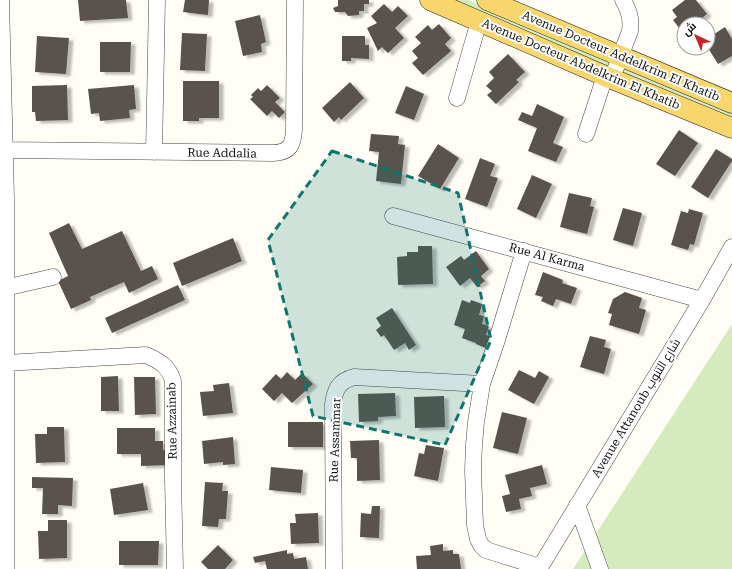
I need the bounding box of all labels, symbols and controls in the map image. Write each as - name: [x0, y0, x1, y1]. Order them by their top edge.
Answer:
- street label: Avenue Docteur Addelkrim El Khatib: [520, 8, 722, 104]
- street label: Avenue Docteur Abdelkrim El Khatib: [480, 16, 682, 112]
- north arrow: [676, 16, 716, 56]
- text: ش: [680, 20, 699, 39]
- street label: Rue Addalia: [187, 145, 257, 161]
- street label: Rue Al Karma: [508, 240, 587, 274]
- street label: Avenue Attanoub شارع التنوب: [589, 336, 684, 480]
- street label: Rue Azzainab: [164, 382, 180, 460]
- street label: Rue Assammar: [327, 397, 343, 483]

